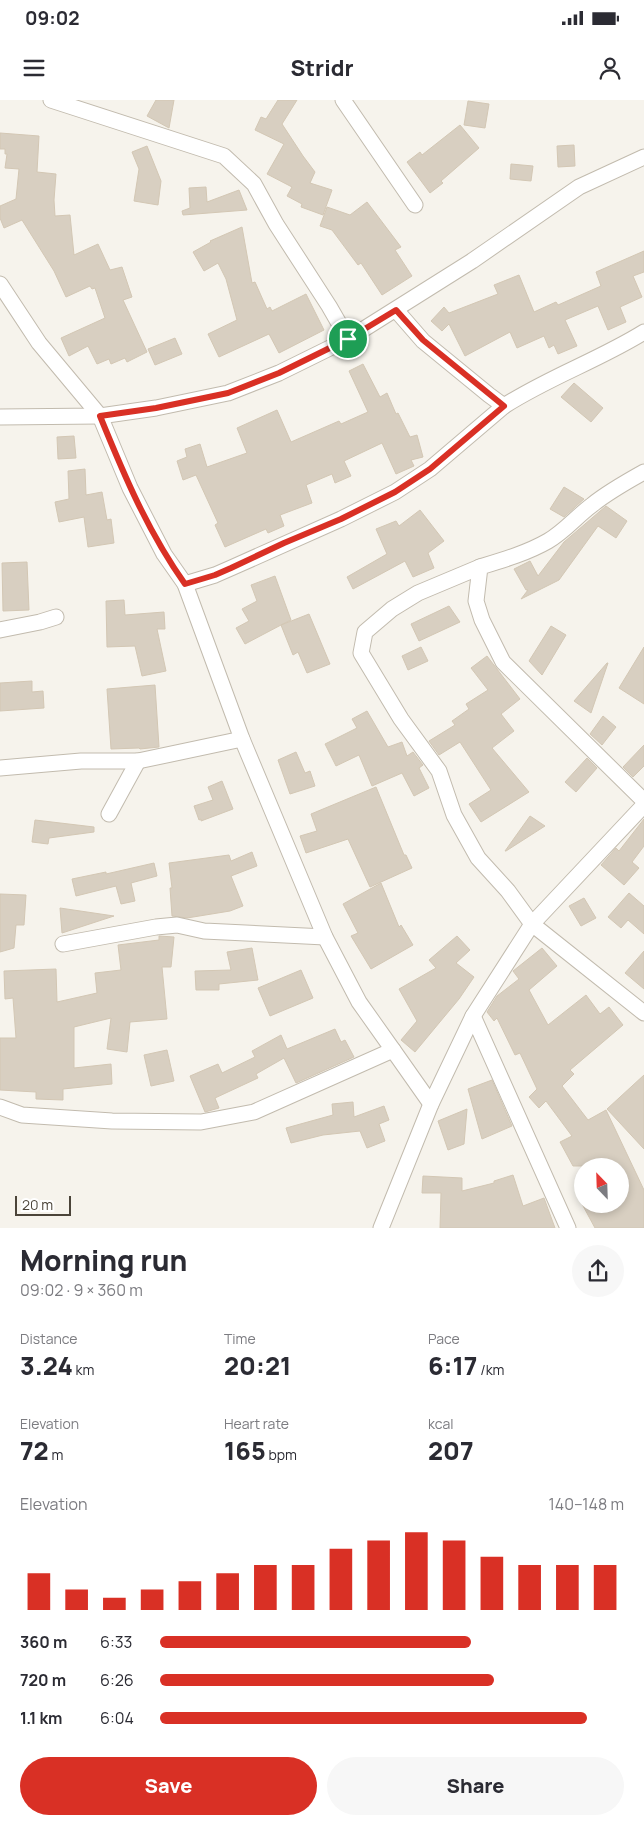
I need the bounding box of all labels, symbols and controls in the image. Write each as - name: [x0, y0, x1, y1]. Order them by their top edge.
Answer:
- text: 09:02: [25, 5, 80, 31]
- text: Stridr: [291, 53, 353, 83]
- icon: menu: [20, 54, 48, 82]
- icon: person: [596, 54, 624, 82]
- pin: [327, 318, 369, 360]
- icon: arrive: [334, 325, 362, 353]
- north arrow: [574, 1158, 629, 1212]
- map controls: [574, 1158, 629, 1213]
- scale bar: [15, 1192, 71, 1216]
- text: 20 m: [22, 1195, 53, 1214]
- text: Morning run: [20, 1241, 187, 1279]
- button: share: [572, 1245, 624, 1297]
- text: 09:02 · 9 × 360 m: [20, 1279, 143, 1301]
- text: Distance: [20, 1329, 77, 1348]
- text: Time: [224, 1329, 256, 1348]
- text: Pace: [428, 1329, 460, 1348]
- text: 3.24: [20, 1348, 73, 1383]
- text: 20:21: [224, 1348, 291, 1383]
- text: 6:17: [428, 1348, 477, 1383]
- text: km: [73, 1360, 94, 1379]
- text: /km: [477, 1360, 504, 1379]
- text: Elevation: [20, 1414, 79, 1433]
- text: Heart rate: [224, 1414, 289, 1433]
- text: kcal: [428, 1414, 454, 1433]
- text: 72: [20, 1433, 49, 1468]
- text: 165: [224, 1433, 266, 1468]
- text: 207: [428, 1433, 474, 1468]
- text: m: [49, 1445, 63, 1464]
- text: bpm: [266, 1445, 297, 1464]
- text: Elevation: [20, 1493, 88, 1515]
- text: 140–148 m: [549, 1493, 624, 1515]
- text: 360 m: [20, 1631, 67, 1653]
- text: 6:33: [100, 1631, 132, 1653]
- text: 720 m: [20, 1669, 66, 1691]
- text: 6:26: [100, 1669, 134, 1691]
- text: 1.1 km: [20, 1707, 63, 1729]
- text: 6:04: [100, 1707, 134, 1729]
- button: Save: [20, 1757, 317, 1815]
- button: Share: [327, 1757, 624, 1815]

